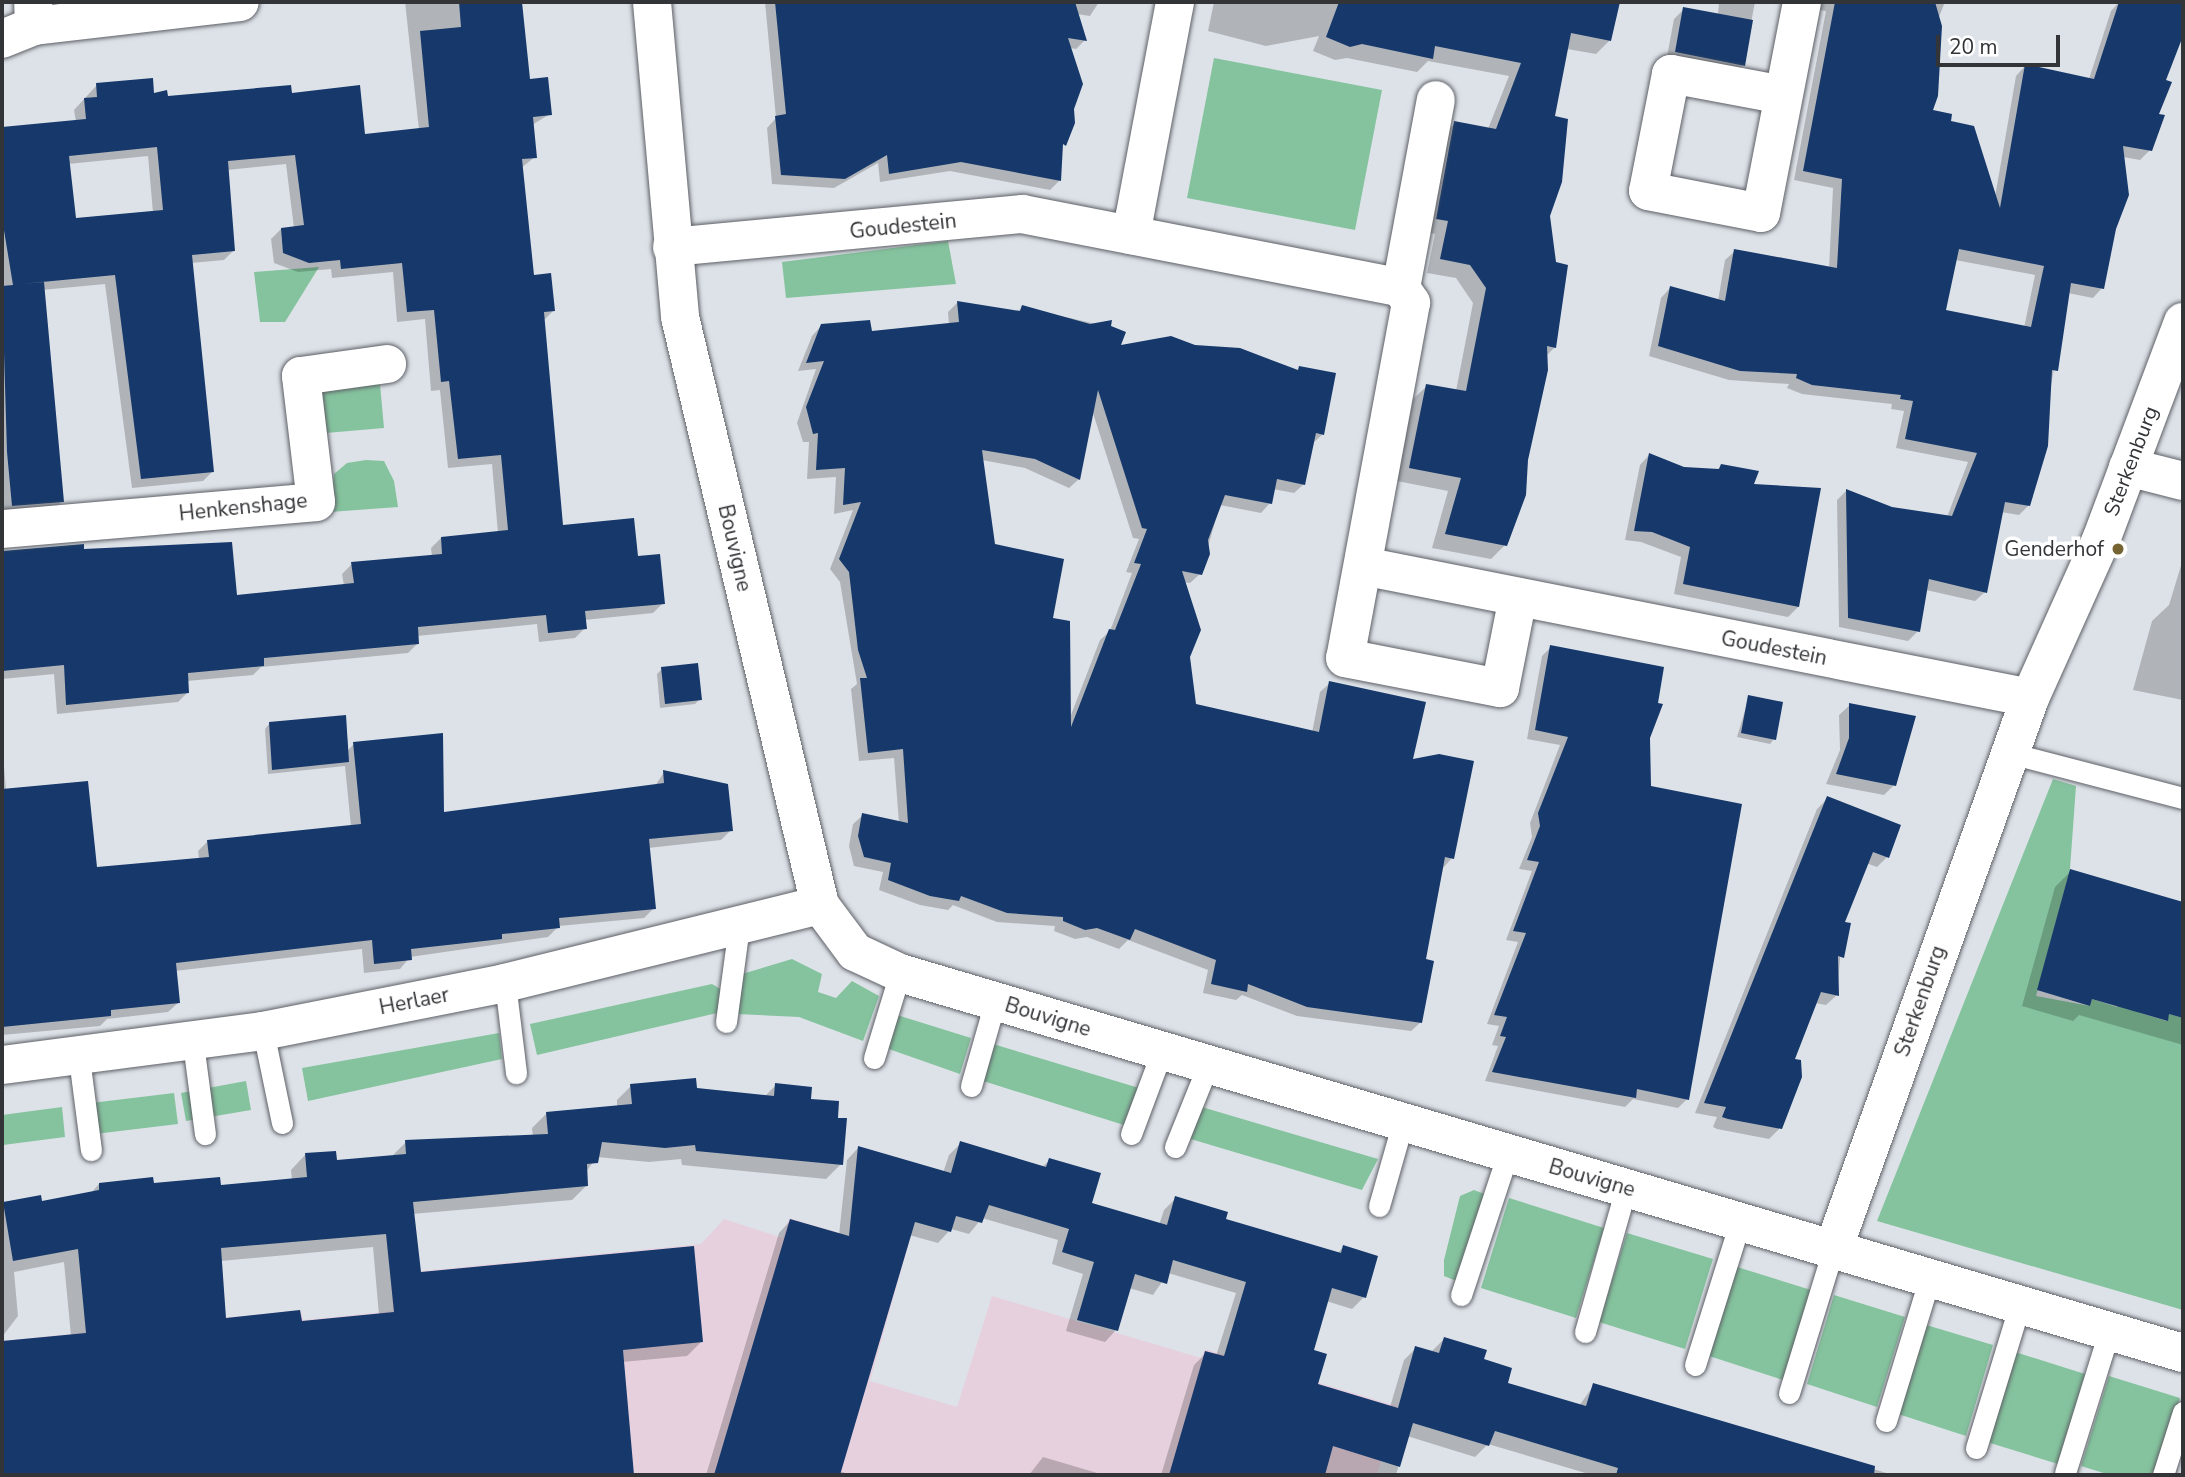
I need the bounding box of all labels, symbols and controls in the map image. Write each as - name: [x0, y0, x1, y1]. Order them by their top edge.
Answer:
- scale bar: [1940, 21, 2064, 65]
- text: 20 m: [1949, 33, 1998, 61]
- street label: Goudestein: [848, 208, 958, 244]
- street label: Sterkenburg: [2098, 402, 2164, 520]
- street label: Henkenshage: [178, 488, 308, 526]
- street label: Bouvigne: [713, 502, 757, 594]
- place label: Genderhof: [2004, 536, 2104, 562]
- marker: Genderhof: [2110, 541, 2126, 557]
- street label: Goudestein: [1719, 625, 1829, 671]
- street label: Sterkenburg: [1889, 942, 1951, 1060]
- street label: Herlaer: [377, 982, 451, 1020]
- street label: Bouvigne: [1002, 992, 1094, 1042]
- street label: Bouvigne: [1546, 1154, 1638, 1202]

